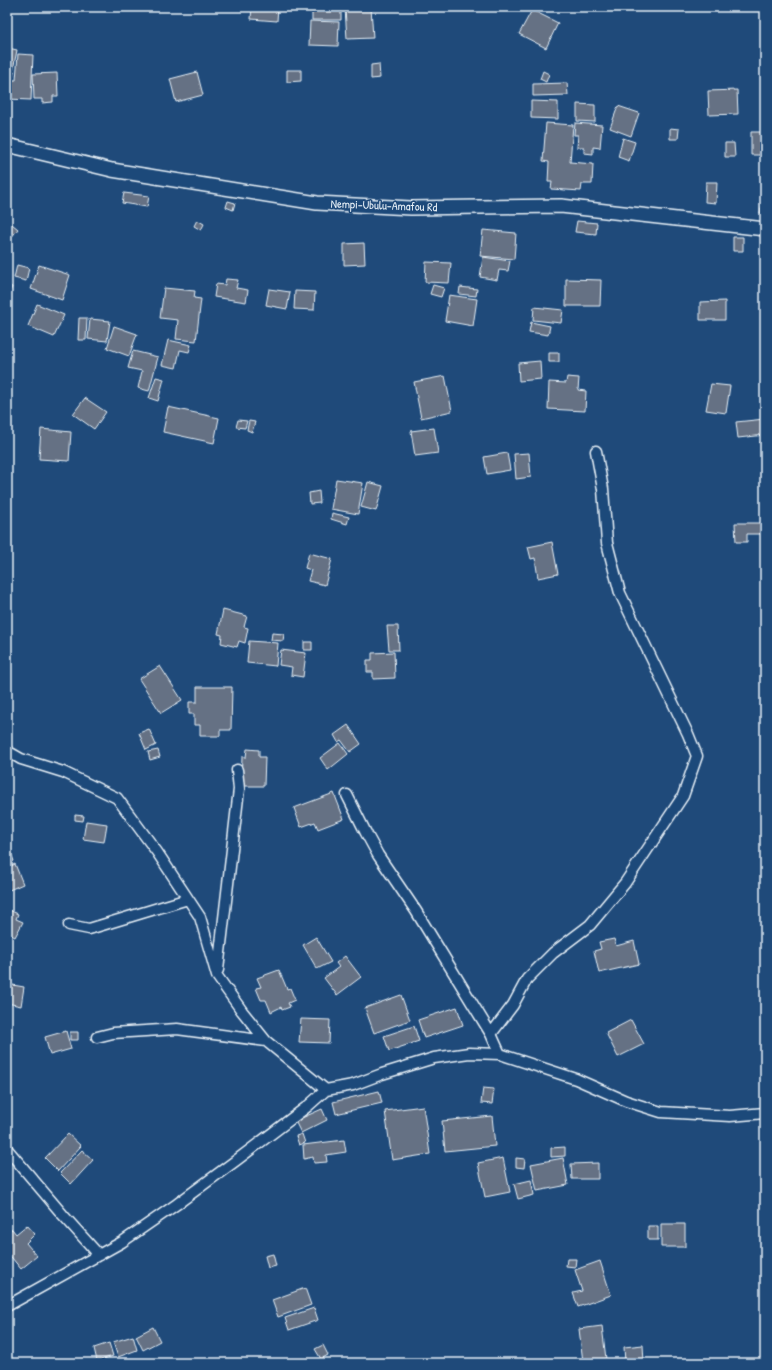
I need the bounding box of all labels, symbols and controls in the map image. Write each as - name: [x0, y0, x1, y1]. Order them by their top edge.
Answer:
- street label: Nempi-Ubulu-Amafou Rd: [330, 195, 438, 215]

